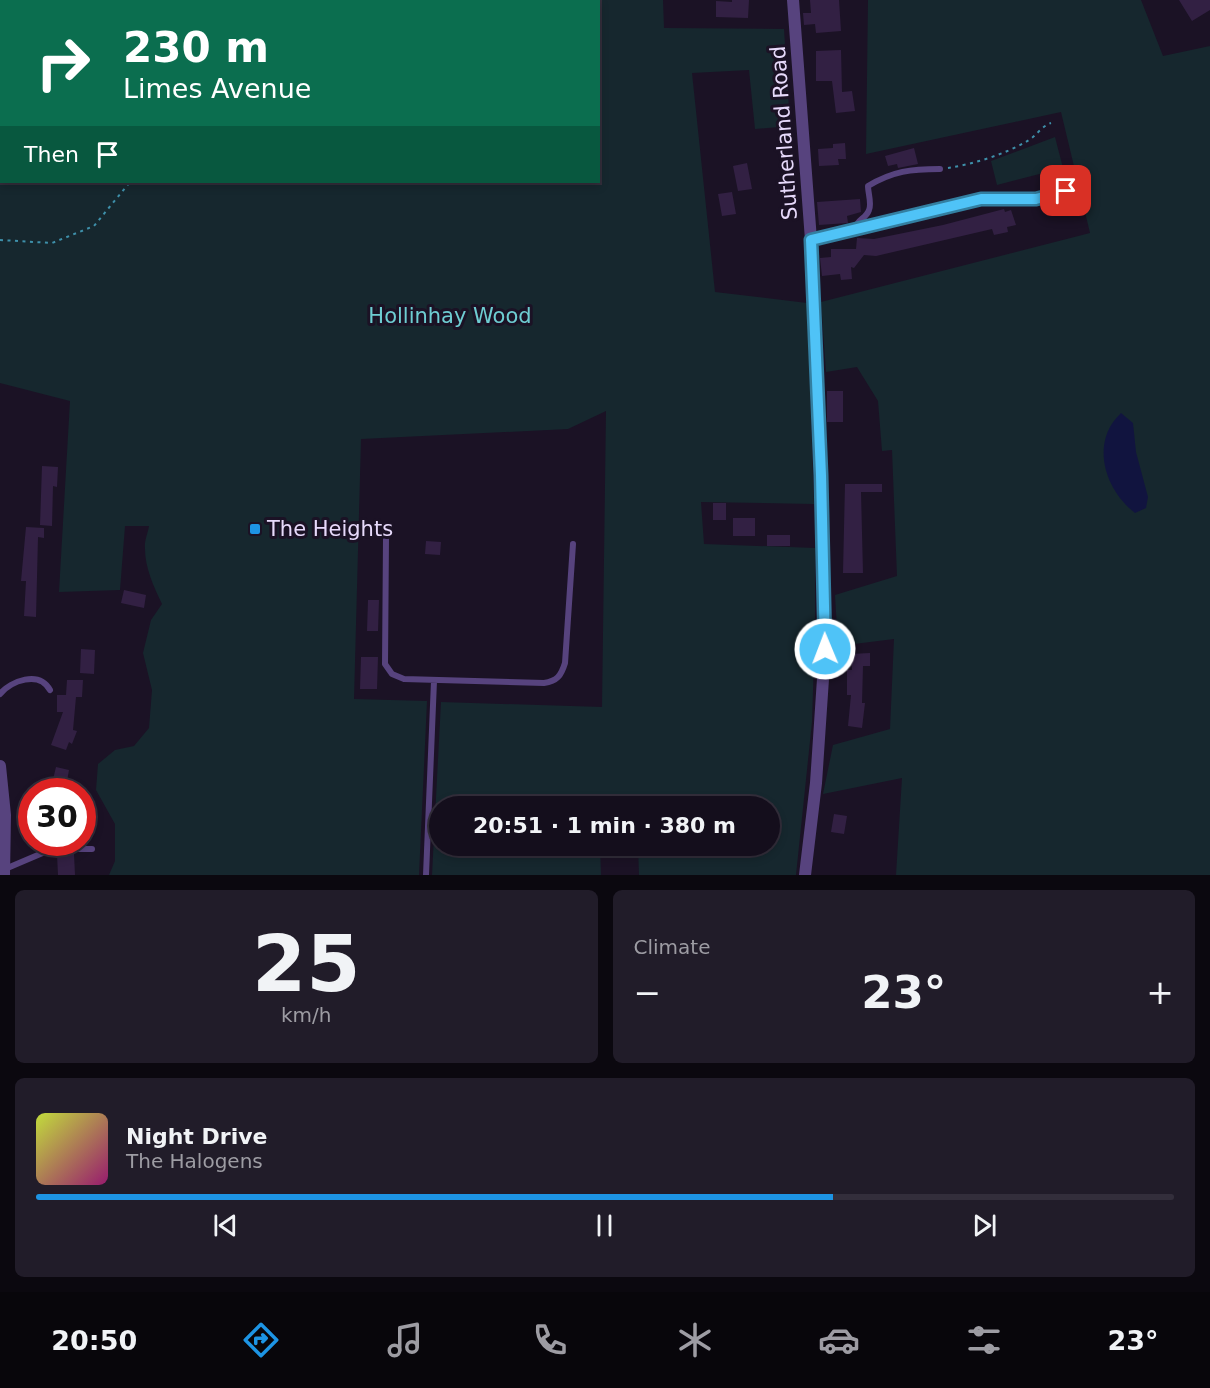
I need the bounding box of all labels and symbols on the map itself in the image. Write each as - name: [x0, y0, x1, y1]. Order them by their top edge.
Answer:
- street label: Sutherland Road: [766, 45, 802, 221]
- pin: [1040, 165, 1091, 216]
- park label: Hollinhay Wood: [368, 304, 532, 328]
- place label: The Heights: [266, 517, 393, 541]
- marker: The Heights: [248, 522, 262, 536]
- position arrow: [793, 617, 857, 681]
- speed limit sign: 30: [18, 778, 96, 856]

